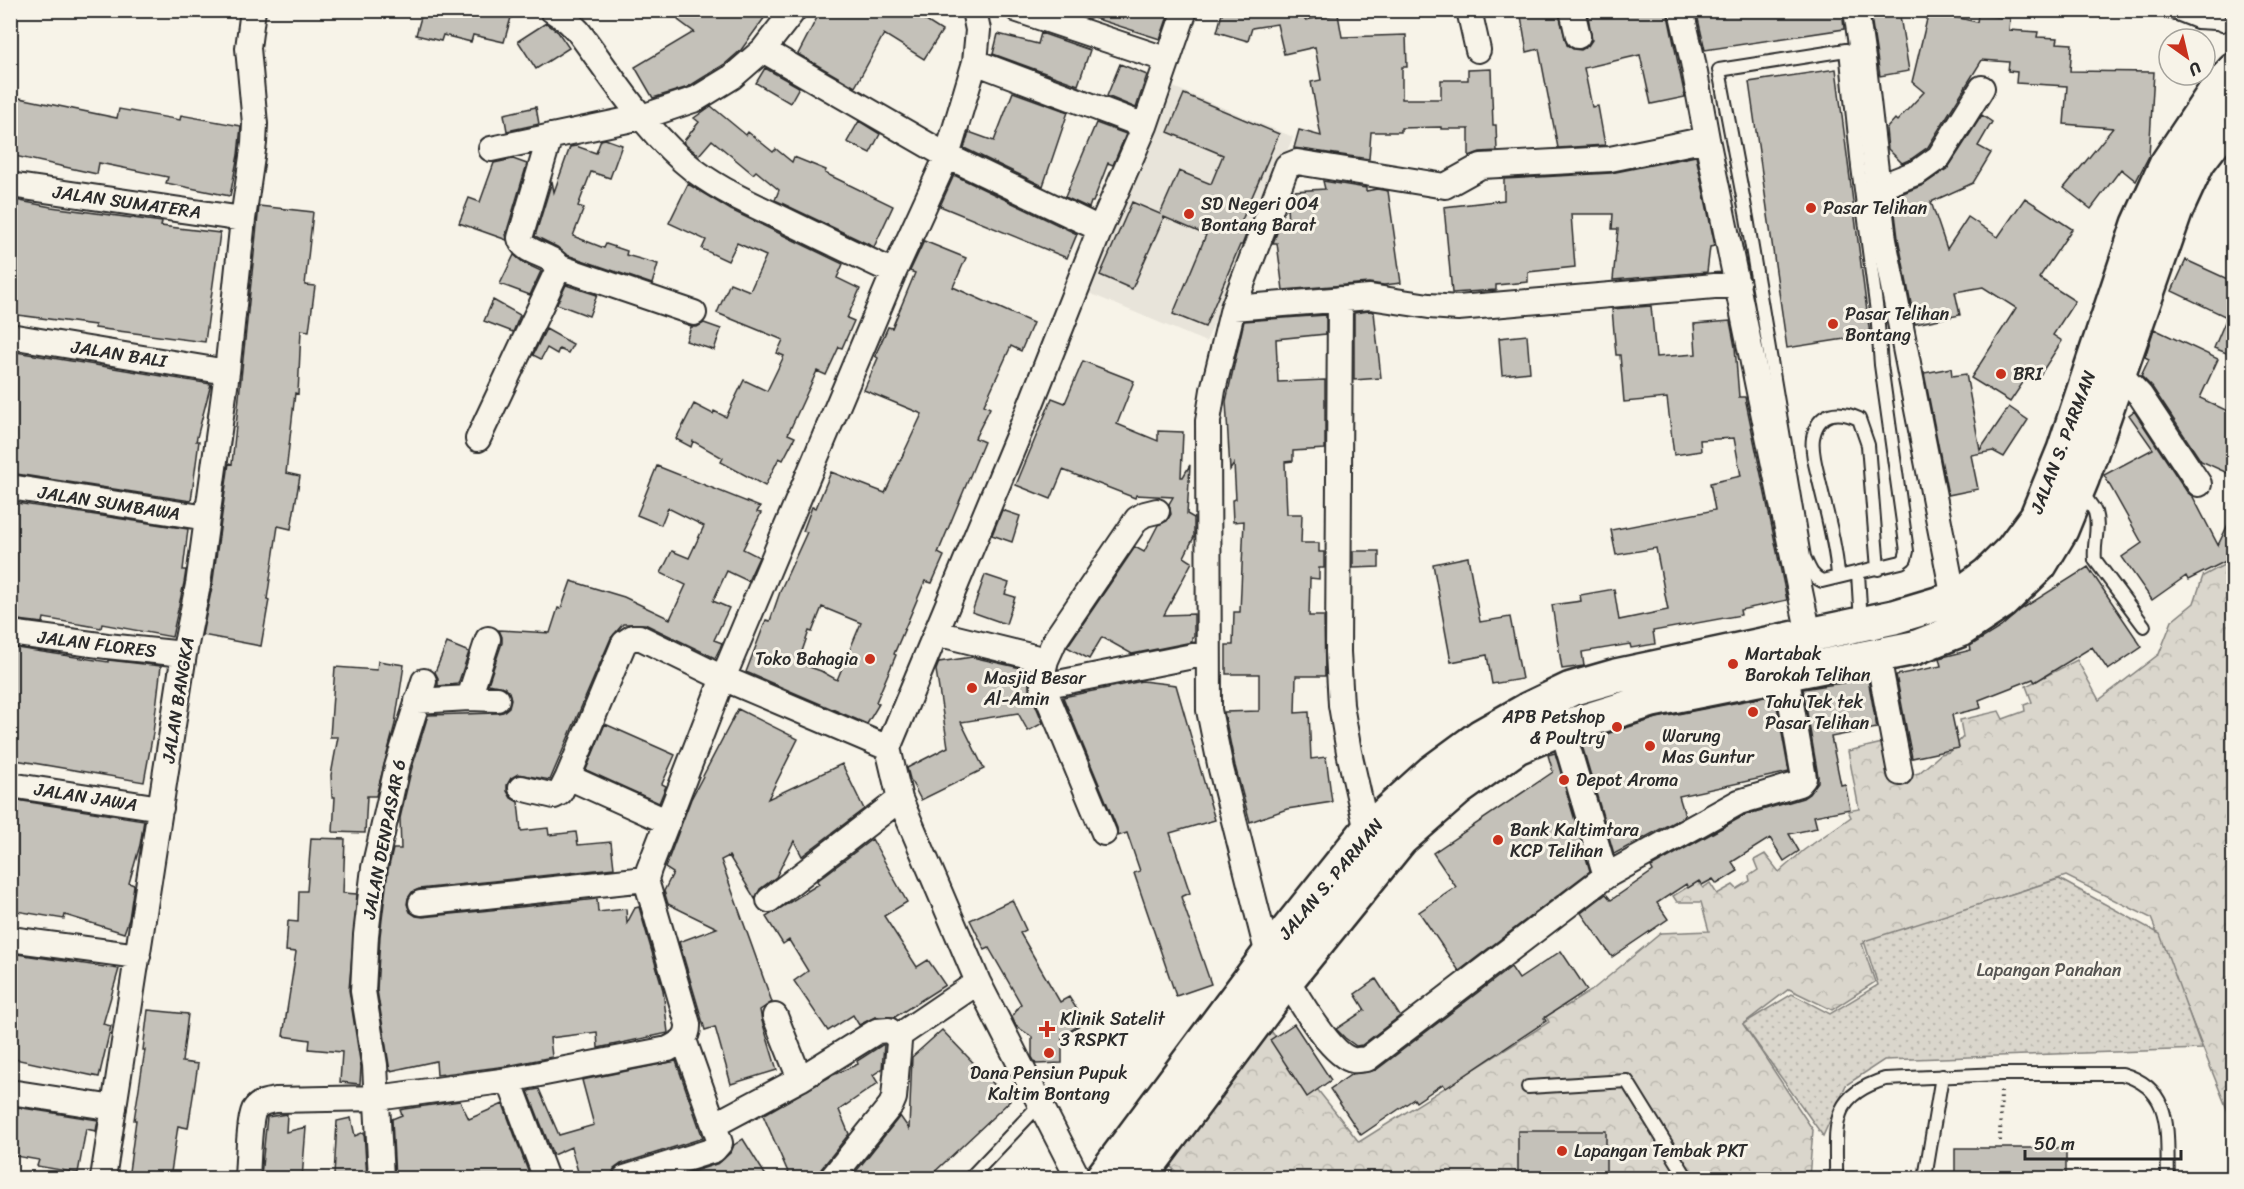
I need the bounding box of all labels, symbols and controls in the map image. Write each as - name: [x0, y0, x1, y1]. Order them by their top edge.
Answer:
- north arrow: [2157, 27, 2217, 87]
- text: U: [2181, 54, 2208, 85]
- street label: JALAN SUMATERA: [50, 176, 203, 228]
- place label: SD Negeri 004 Bontang Barat: [1201, 188, 1319, 241]
- place label: Pasar Telihan: [1823, 192, 1928, 224]
- marker: Pasar Telihan: [1804, 201, 1818, 215]
- marker: SD Negeri 004 Bontang Barat: [1182, 207, 1196, 221]
- place label: Pasar Telihan Bontang: [1845, 298, 1950, 351]
- marker: Pasar Telihan Bontang: [1826, 317, 1840, 331]
- street label: JALAN BALI: [68, 331, 171, 378]
- place label: BRI: [2013, 358, 2044, 390]
- street label: JALAN S. PARMAN: [2021, 365, 2105, 519]
- marker: BRI: [1994, 367, 2008, 381]
- street label: JALAN SUMBAWA: [35, 476, 182, 530]
- street label: JALAN FLORES: [35, 621, 158, 667]
- street label: JALAN BANGKA: [152, 635, 204, 766]
- place label: Martabak Barokah Telihan: [1745, 638, 1871, 691]
- place label: Toko Bahagia: [755, 643, 858, 675]
- marker: Toko Bahagia: [863, 652, 877, 666]
- marker: Martabak Barokah Telihan: [1726, 657, 1740, 671]
- place label: Masjid Besar Al-Amin: [983, 662, 1087, 715]
- marker: Masjid Besar Al-Amin: [965, 681, 979, 695]
- place label: Tahu Tek tek Pasar Telihan: [1765, 686, 1870, 739]
- place label: APB Petshop & Poultry: [1501, 701, 1606, 754]
- marker: Tahu Tek tek Pasar Telihan: [1746, 705, 1760, 719]
- marker: APB Petshop & Poultry: [1610, 720, 1624, 734]
- place label: Warung Mas Guntur: [1662, 720, 1755, 773]
- marker: Warung Mas Guntur: [1643, 739, 1657, 753]
- street label: JALAN DENPASAR 6: [353, 756, 415, 923]
- place label: Depot Aroma: [1576, 764, 1678, 796]
- street label: JALAN JAWA: [31, 773, 140, 821]
- marker: Depot Aroma: [1557, 773, 1571, 787]
- street label: JALAN S. PARMAN: [1270, 811, 1392, 948]
- place label: Bank Kaltimtara KCP Telihan: [1510, 814, 1640, 867]
- marker: Bank Kaltimtara KCP Telihan: [1491, 833, 1505, 847]
- park label: Lapangan Panahan: [1977, 954, 2122, 986]
- place label: Klinik Satelit 3 RSPKT: [1060, 1003, 1166, 1056]
- marker: Klinik Satelit 3 RSPKT: [1038, 1020, 1056, 1038]
- marker: Dana Pensiun Pupuk Kaltim Bontang: [1042, 1046, 1056, 1060]
- place label: Dana Pensiun Pupuk Kaltim Bontang: [970, 1057, 1128, 1110]
- scale bar: [2025, 1123, 2181, 1161]
- text: 50 m: [2034, 1128, 2075, 1160]
- place label: Lapangan Tembak PKT: [1574, 1135, 1748, 1167]
- marker: Lapangan Tembak PKT: [1555, 1144, 1569, 1158]

